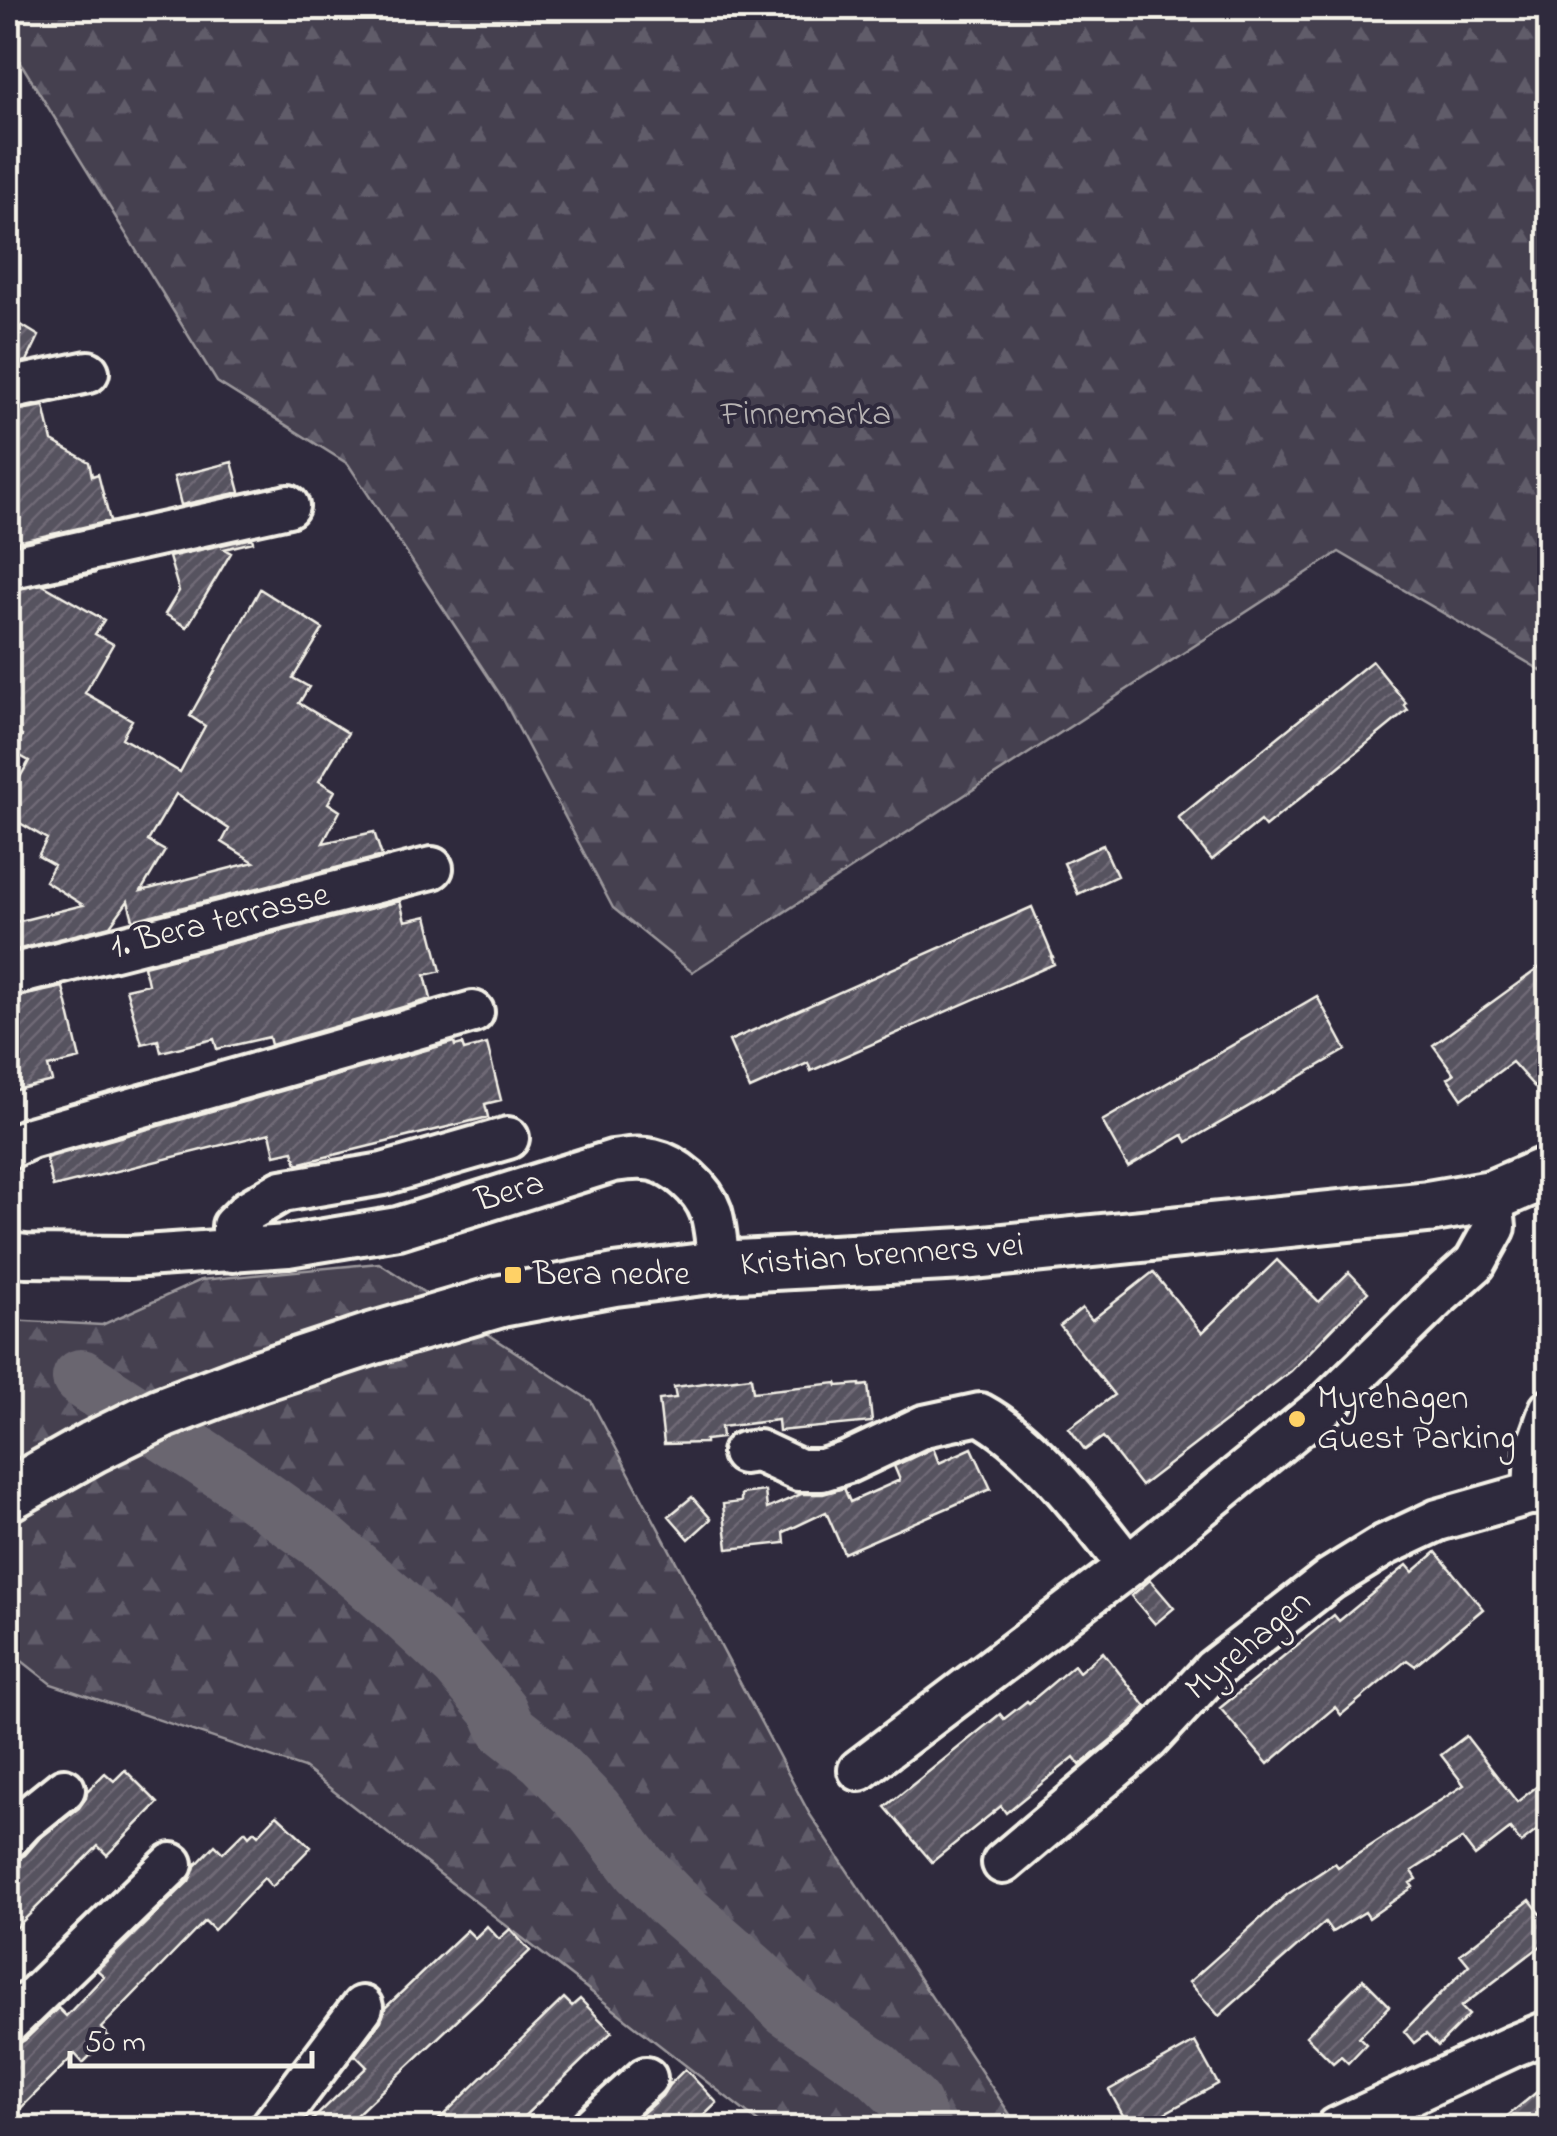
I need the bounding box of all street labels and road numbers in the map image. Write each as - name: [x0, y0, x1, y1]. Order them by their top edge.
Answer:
- street label: 1. Bera terrasse: [105, 870, 335, 974]
- street label: Bera: [469, 1159, 550, 1228]
- street label: Kristian brenners vei: [739, 1221, 1025, 1291]
- street label: Myrehagen: [1175, 1578, 1323, 1714]

